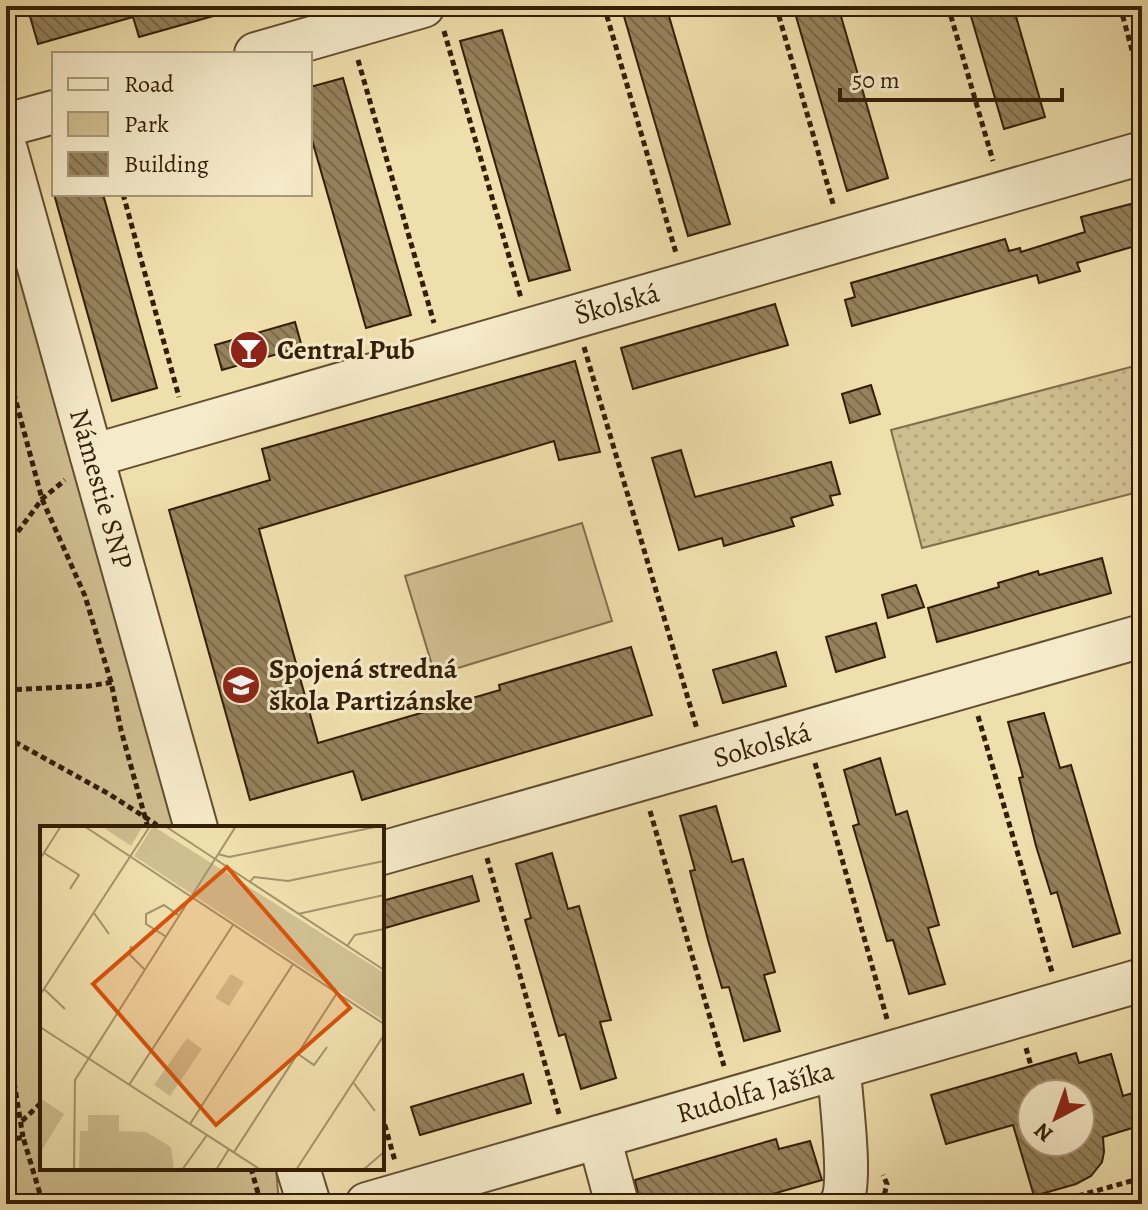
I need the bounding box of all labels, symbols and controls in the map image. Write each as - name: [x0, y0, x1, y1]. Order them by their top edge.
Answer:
- legend: [52, 52, 312, 196]
- scale bar: [840, 52, 1062, 102]
- text: 50 m: [852, 64, 900, 96]
- text: Road: [124, 68, 174, 100]
- text: Park: [124, 108, 169, 140]
- text: Building: [124, 148, 209, 180]
- street label: Školská: [570, 274, 664, 334]
- bar icon: Central Pub: [228, 329, 270, 371]
- place label: Central Pub: [277, 331, 415, 369]
- street label: Námestie SNP: [60, 404, 142, 574]
- place label: Spojená stredná škola Partizánske: [269, 650, 473, 720]
- school or university icon: Spojená stredná škola Partizánske: [220, 664, 262, 706]
- street label: Sokolská: [709, 713, 815, 777]
- inset map: [40, 826, 384, 1170]
- street label: Rudolfa Jašíka: [672, 1051, 838, 1133]
- north arrow: [1016, 1078, 1096, 1158]
- text: N: [1028, 1116, 1059, 1149]

